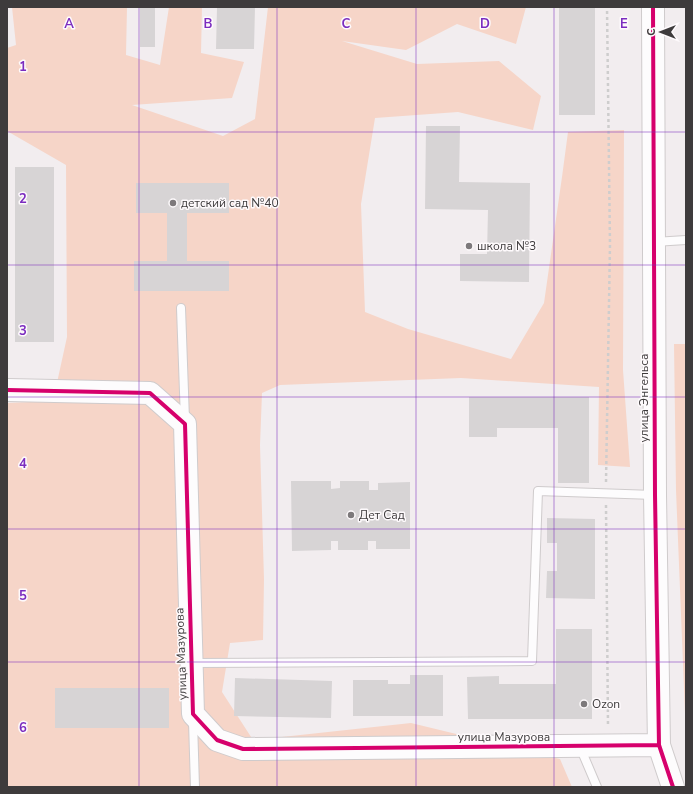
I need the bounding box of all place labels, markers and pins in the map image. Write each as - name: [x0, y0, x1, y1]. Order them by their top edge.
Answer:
- place label: детский сад №40: [181, 195, 279, 211]
- marker: детский сад №40: [168, 198, 178, 208]
- place label: школа №3: [477, 238, 536, 254]
- marker: школа №3: [464, 241, 474, 251]
- place label: Дет Сад: [359, 507, 405, 523]
- marker: Дет Сад: [346, 510, 356, 520]
- place label: Ozon: [592, 696, 620, 712]
- marker: Ozon: [579, 699, 589, 709]

